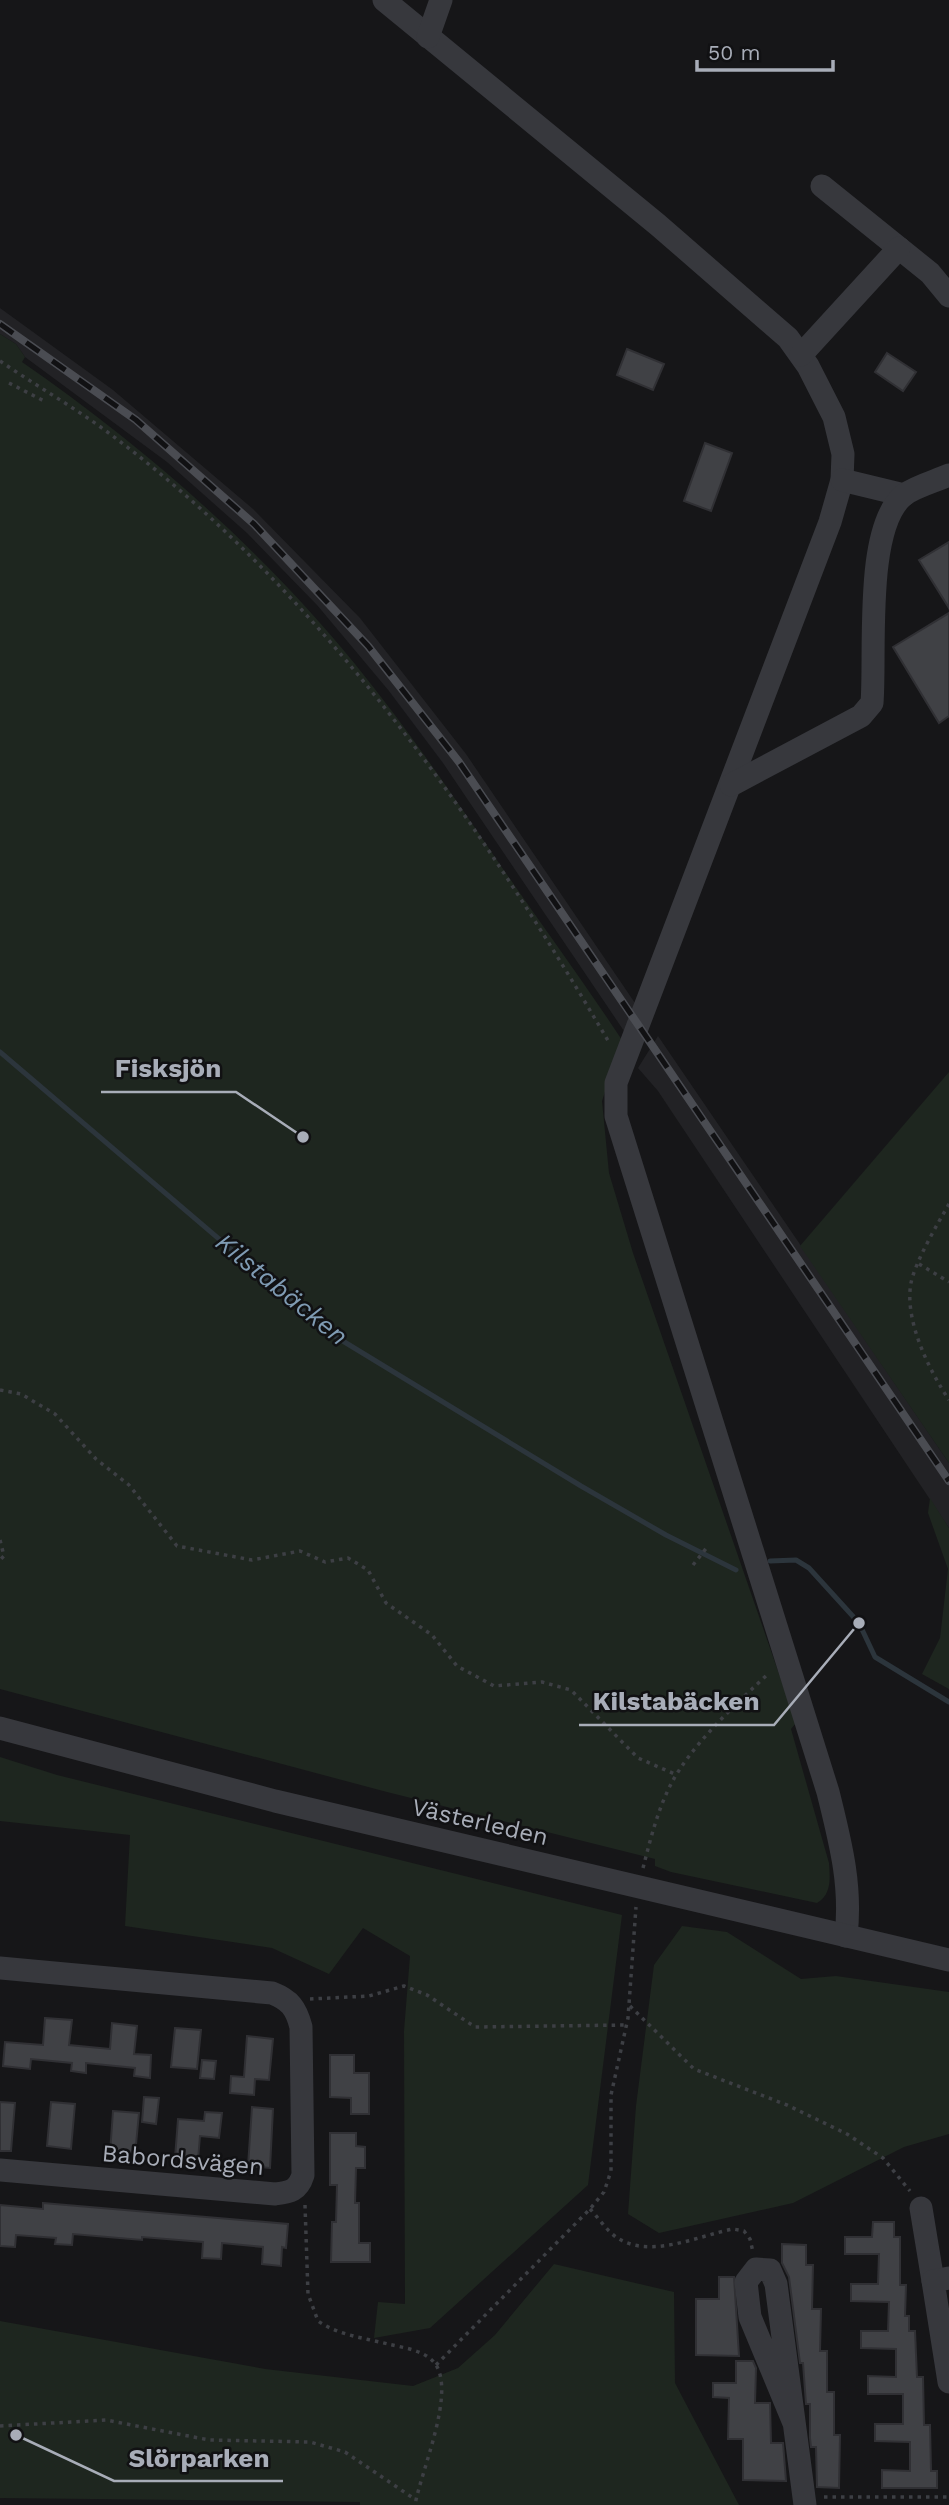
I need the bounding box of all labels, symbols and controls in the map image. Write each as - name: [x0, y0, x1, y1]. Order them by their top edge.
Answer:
- scale bar: [697, 28, 834, 72]
- text: 50 m: [708, 40, 760, 65]
- callout: Fisksjön: [101, 1045, 236, 1092]
- text: Fisksjön: [115, 1053, 221, 1083]
- water label: Kilstabäcken: [210, 1227, 354, 1351]
- callout: Kilstabäcken: [579, 1678, 774, 1725]
- text: Kilstabäcken: [592, 1686, 760, 1716]
- street label: Västerleden: [409, 1793, 551, 1851]
- street label: Babordsvägen: [101, 2139, 265, 2181]
- callout: Slörparken: [114, 2434, 283, 2481]
- text: Slörparken: [128, 2443, 270, 2473]

